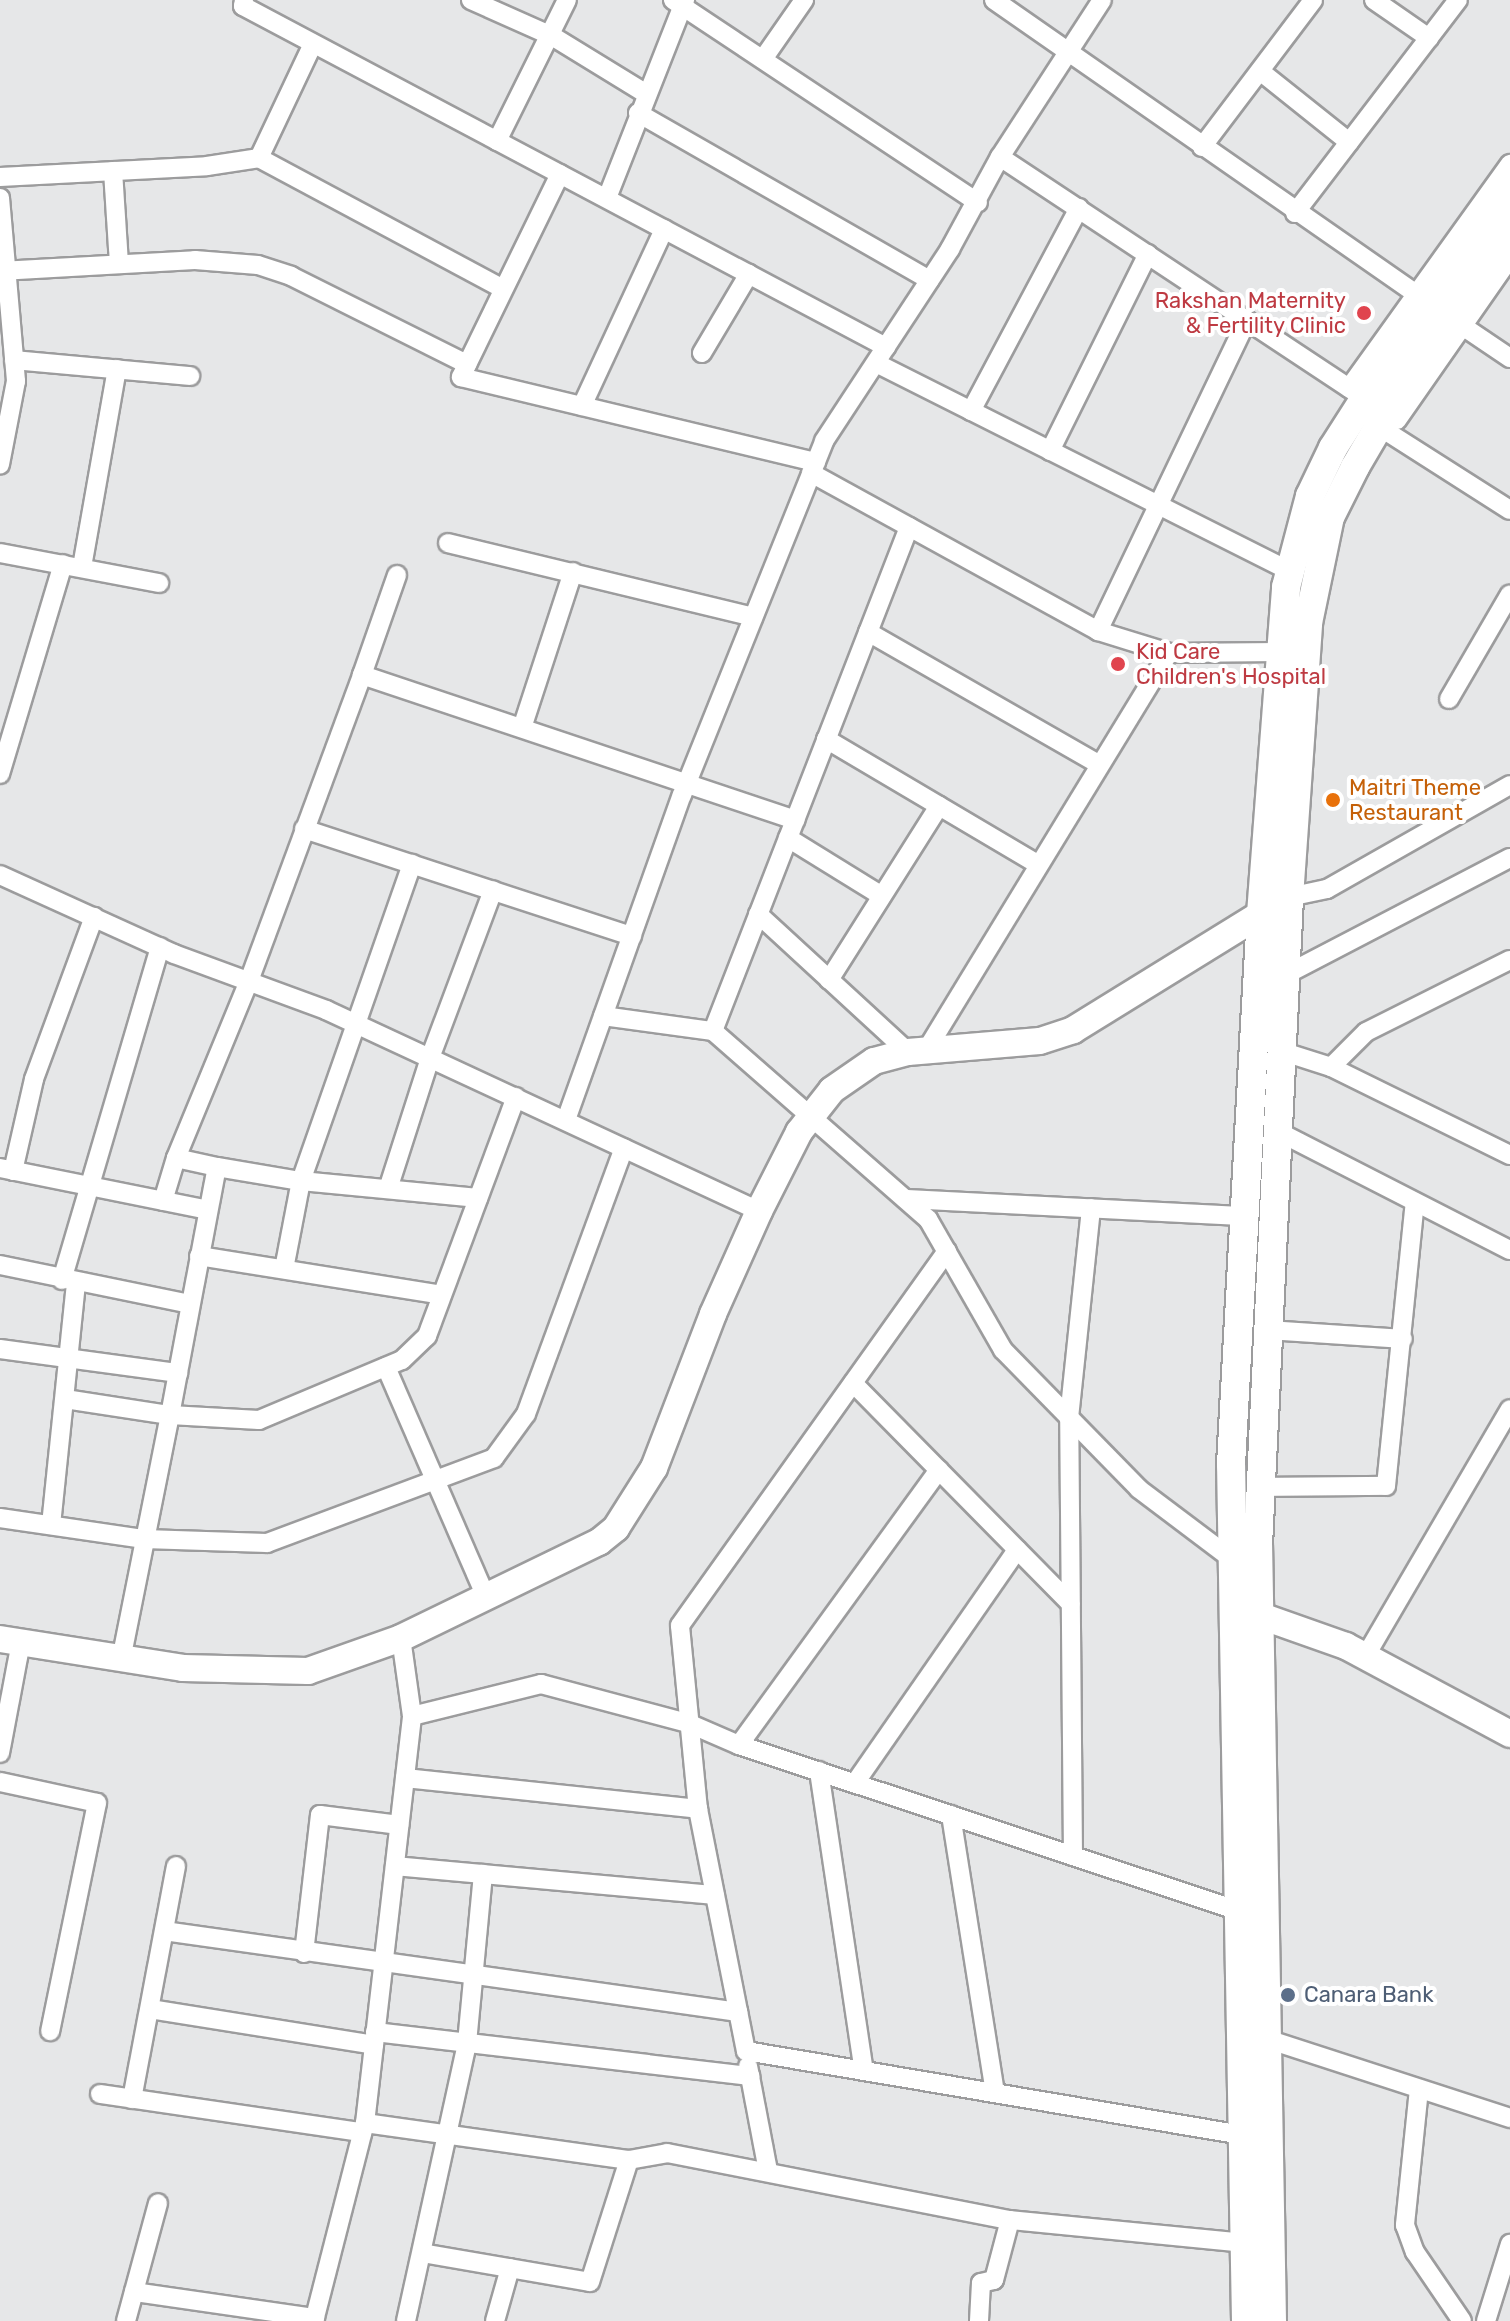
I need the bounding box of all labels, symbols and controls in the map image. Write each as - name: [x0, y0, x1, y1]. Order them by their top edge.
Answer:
- place label: Rakshan Maternity & Fertility Clinic: [1155, 287, 1346, 338]
- marker: Rakshan Maternity & Fertility Clinic: [1353, 302, 1375, 324]
- place label: Kid Care Children's Hospital: [1136, 638, 1326, 690]
- marker: Kid Care Children's Hospital: [1107, 653, 1129, 675]
- place label: Maitri Theme Restaurant: [1349, 774, 1482, 826]
- marker: Maitri Theme Restaurant: [1324, 791, 1342, 809]
- place label: Canara Bank: [1304, 1982, 1434, 2008]
- marker: Canara Bank: [1279, 1986, 1297, 2004]

